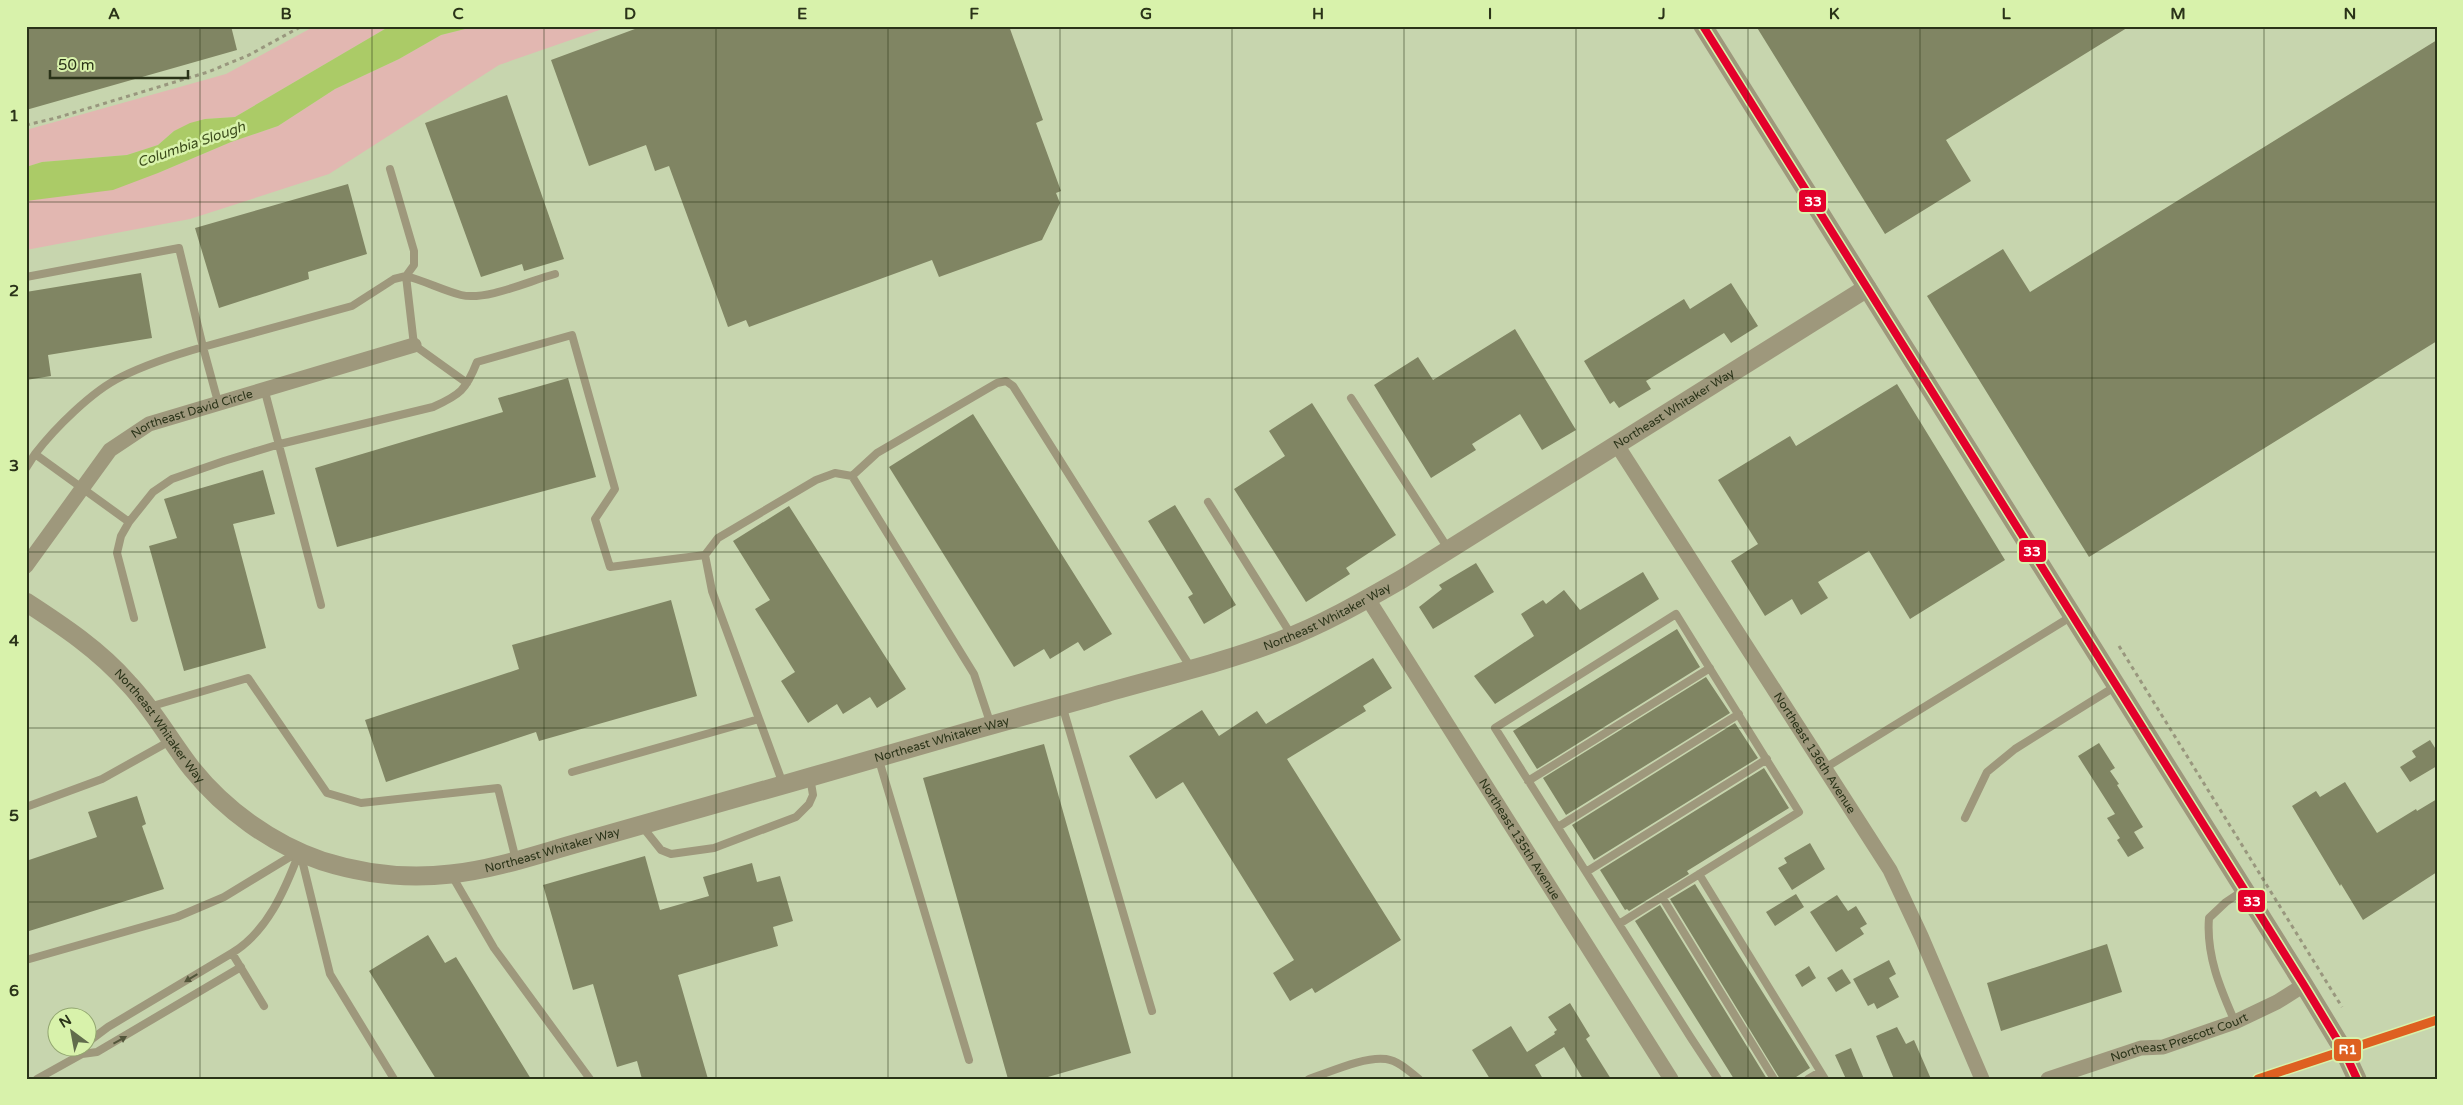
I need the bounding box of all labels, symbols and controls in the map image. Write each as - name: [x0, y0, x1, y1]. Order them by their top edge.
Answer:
- text: A: [108, 4, 120, 24]
- text: B: [280, 4, 292, 24]
- text: C: [452, 4, 464, 24]
- text: D: [624, 4, 636, 24]
- text: E: [797, 4, 807, 24]
- text: F: [969, 4, 979, 24]
- text: G: [1140, 4, 1152, 24]
- text: H: [1312, 4, 1324, 24]
- text: I: [1488, 4, 1492, 24]
- text: J: [1657, 4, 1666, 24]
- text: K: [1829, 4, 1840, 24]
- text: L: [2001, 4, 2011, 24]
- text: M: [2170, 4, 2186, 24]
- text: N: [2344, 4, 2356, 24]
- scale bar: [50, 48, 188, 80]
- text: 50 m: [58, 56, 95, 74]
- text: 1: [9, 106, 19, 126]
- water label: Columbia Slough: [135, 118, 248, 171]
- line badge: 33: [1798, 189, 1827, 213]
- text: 33: [1804, 193, 1822, 210]
- text: 2: [9, 281, 19, 301]
- street label: Northeast Whitaker Way: [1611, 366, 1737, 452]
- street label: Northeast David Circle: [128, 386, 255, 441]
- text: 3: [9, 456, 19, 476]
- line badge: 33: [2018, 539, 2047, 563]
- text: 33: [2023, 543, 2041, 560]
- street label: Northeast Whitaker Way: [1261, 580, 1394, 653]
- text: 4: [9, 631, 19, 651]
- street label: Northeast Whitaker Way: [112, 666, 208, 786]
- street label: Northeast 136th Avenue: [1771, 690, 1859, 816]
- street label: Northeast Whitaker Way: [873, 713, 1011, 765]
- street label: Northeast 135th Avenue: [1476, 776, 1563, 903]
- text: 5: [9, 806, 19, 826]
- street label: Northeast Whitaker Way: [483, 824, 622, 875]
- line badge: 33: [2237, 889, 2266, 913]
- text: 33: [2243, 893, 2261, 910]
- one-way arrow: [184, 973, 197, 982]
- text: 6: [9, 981, 19, 1001]
- north arrow: [48, 1008, 98, 1058]
- street label: Northeast Prescott Court: [2109, 1010, 2250, 1065]
- text: N: [56, 1011, 75, 1032]
- one-way arrow: [113, 1036, 127, 1044]
- line badge: R1: [2333, 1038, 2362, 1062]
- text: R1: [2339, 1041, 2357, 1058]

